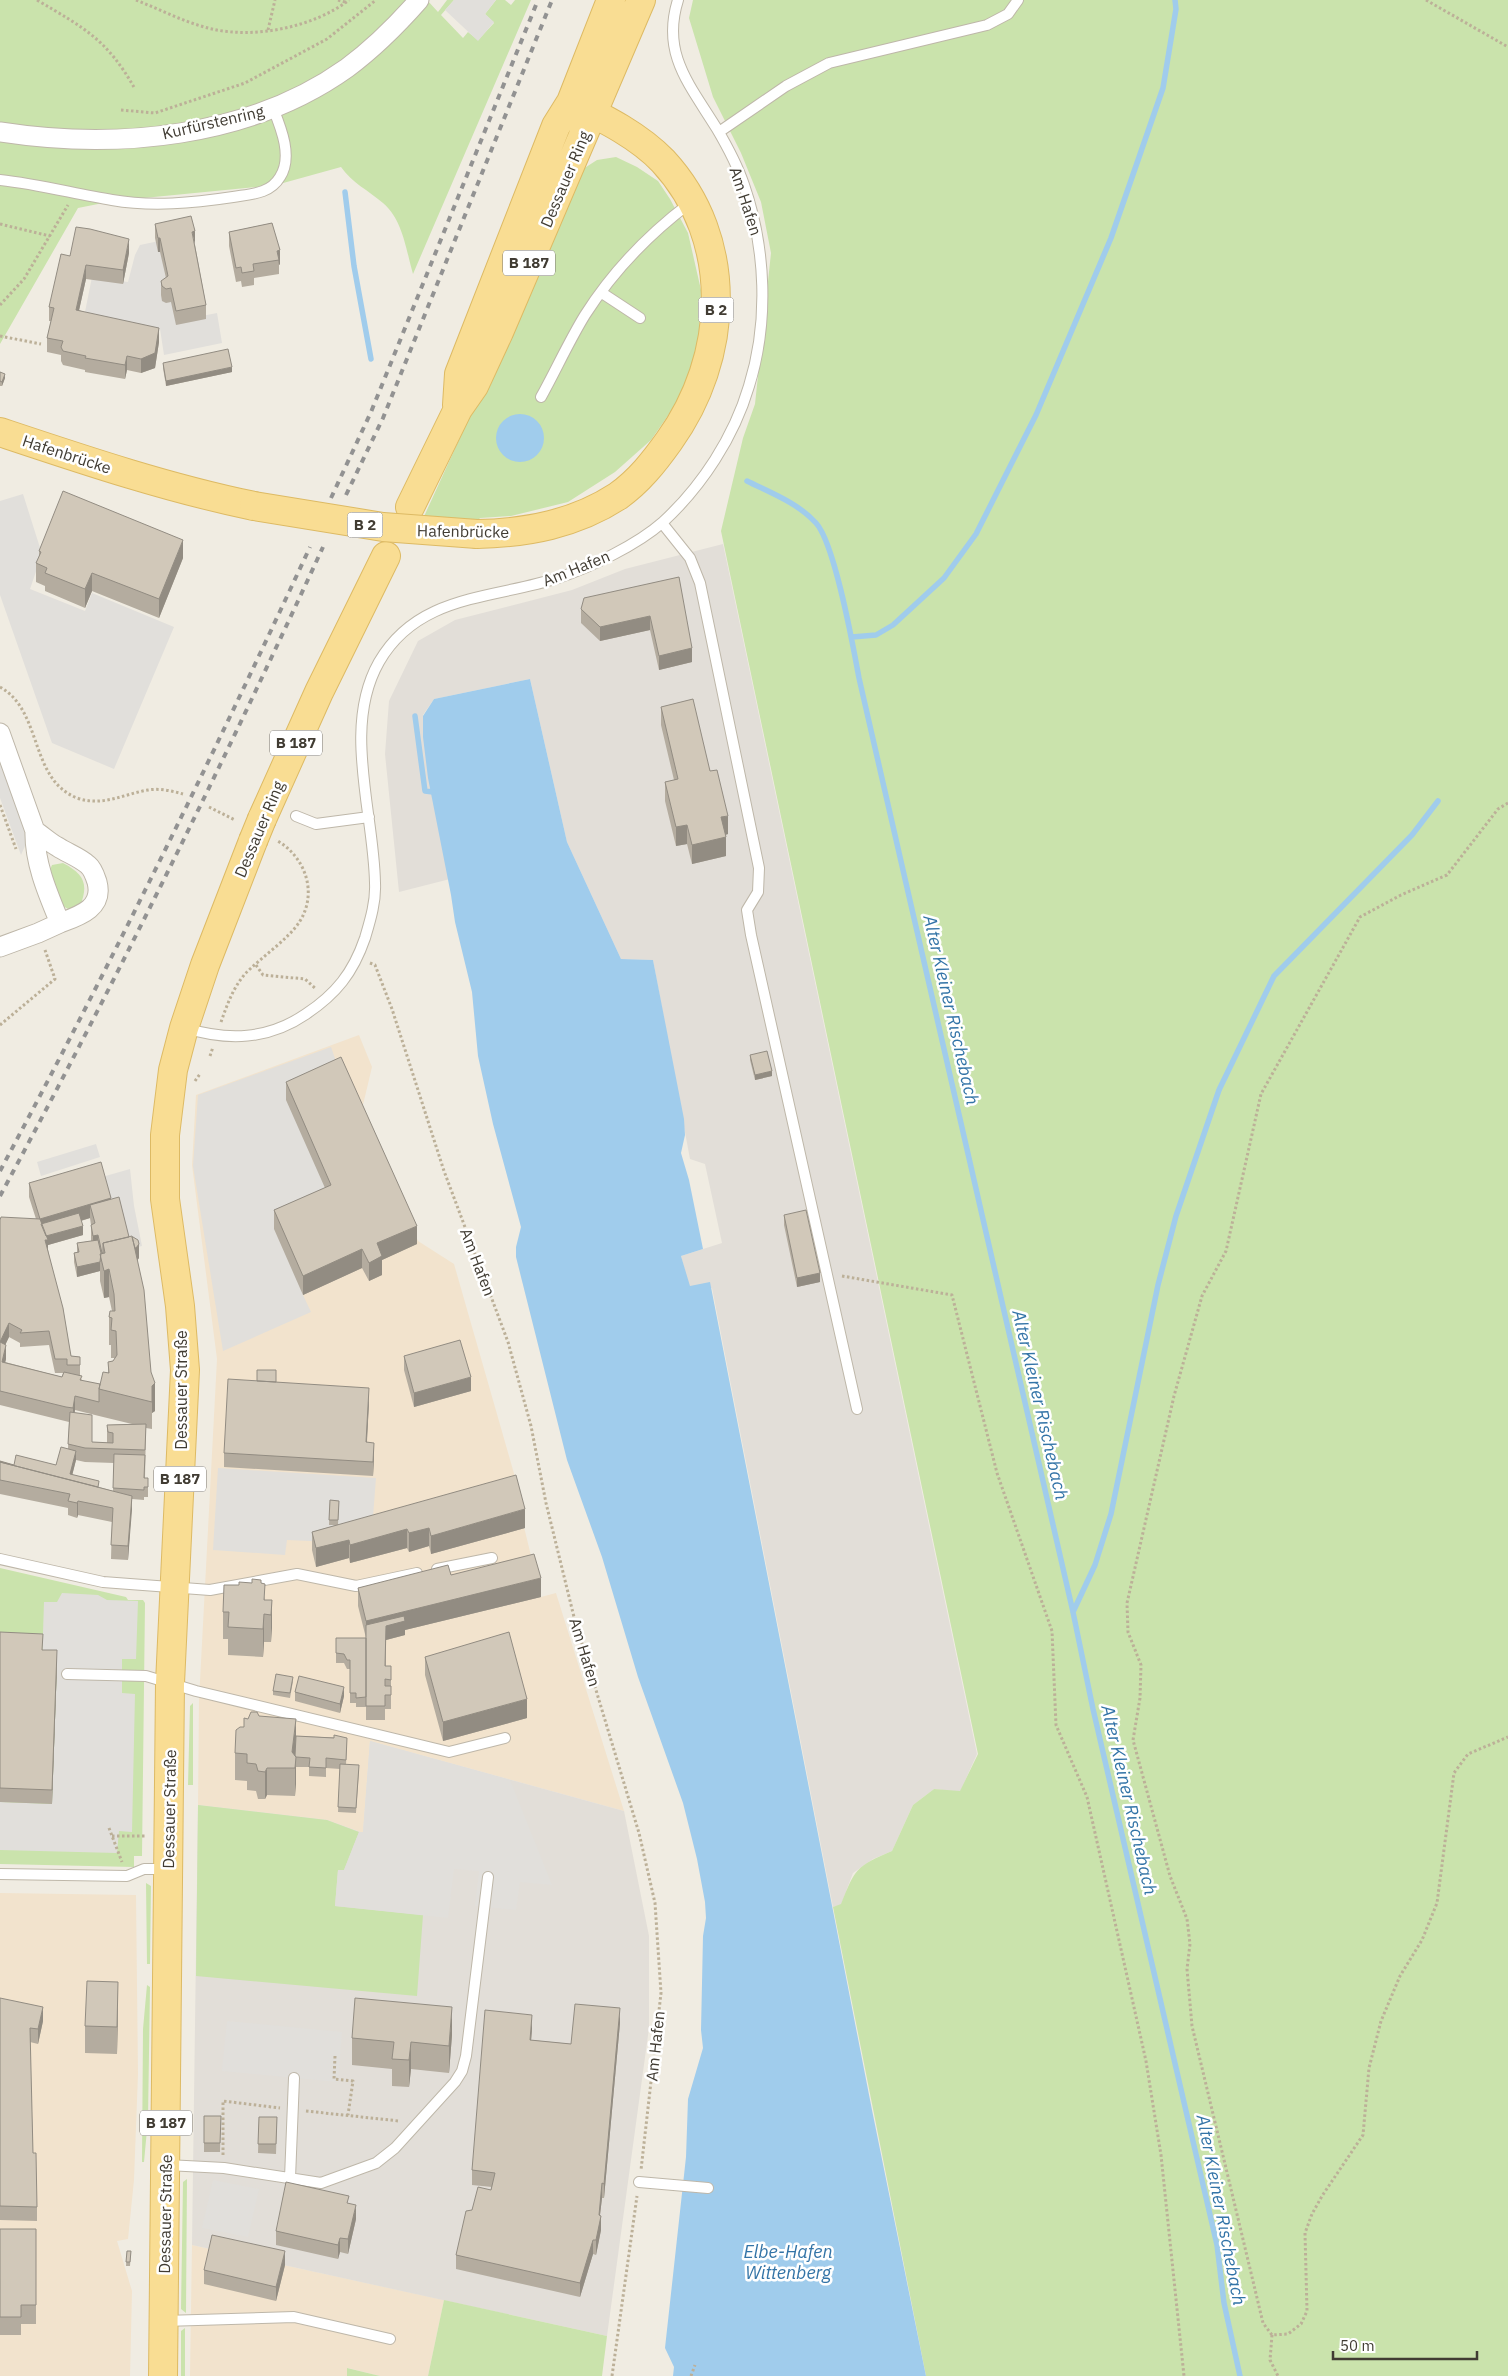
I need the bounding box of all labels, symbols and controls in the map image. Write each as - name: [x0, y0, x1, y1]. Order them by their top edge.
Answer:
- street label: Kurfürstenring: [160, 100, 266, 143]
- street label: Dessauer Ring: [536, 127, 595, 230]
- street label: Am Hafen: [726, 164, 766, 238]
- road number: B 187: [503, 250, 555, 276]
- road number: B 2: [698, 298, 734, 322]
- street label: Hafenbrücke: [20, 430, 114, 478]
- road number: B 2: [348, 512, 382, 538]
- street label: Hafenbrücke: [417, 520, 509, 542]
- street label: Am Hafen: [539, 545, 613, 591]
- road number: B 187: [270, 730, 322, 756]
- street label: Dessauer Ring: [230, 777, 289, 880]
- water label: Alter Kleiner Rischebach: [918, 912, 985, 1107]
- street label: Am Hafen: [456, 1225, 500, 1299]
- water label: Alter Kleiner Rischebach: [1007, 1307, 1074, 1502]
- street label: Dessauer Straße: [171, 1330, 191, 1450]
- road number: B 187: [154, 1466, 206, 1492]
- street label: Am Hafen: [565, 1615, 605, 1689]
- water label: Alter Kleiner Rischebach: [1096, 1702, 1163, 1897]
- street label: Dessauer Straße: [158, 1749, 180, 1869]
- street label: Am Hafen: [641, 2010, 669, 2082]
- road number: B 187: [140, 2110, 192, 2136]
- water label: Alter Kleiner Rischebach: [1192, 2112, 1251, 2307]
- street label: Dessauer Straße: [154, 2154, 176, 2274]
- water label: Elbe-Hafen Wittenberg: [743, 2240, 833, 2284]
- scale bar: [1333, 2328, 1477, 2360]
- text: 50 m: [1340, 2336, 1375, 2355]

